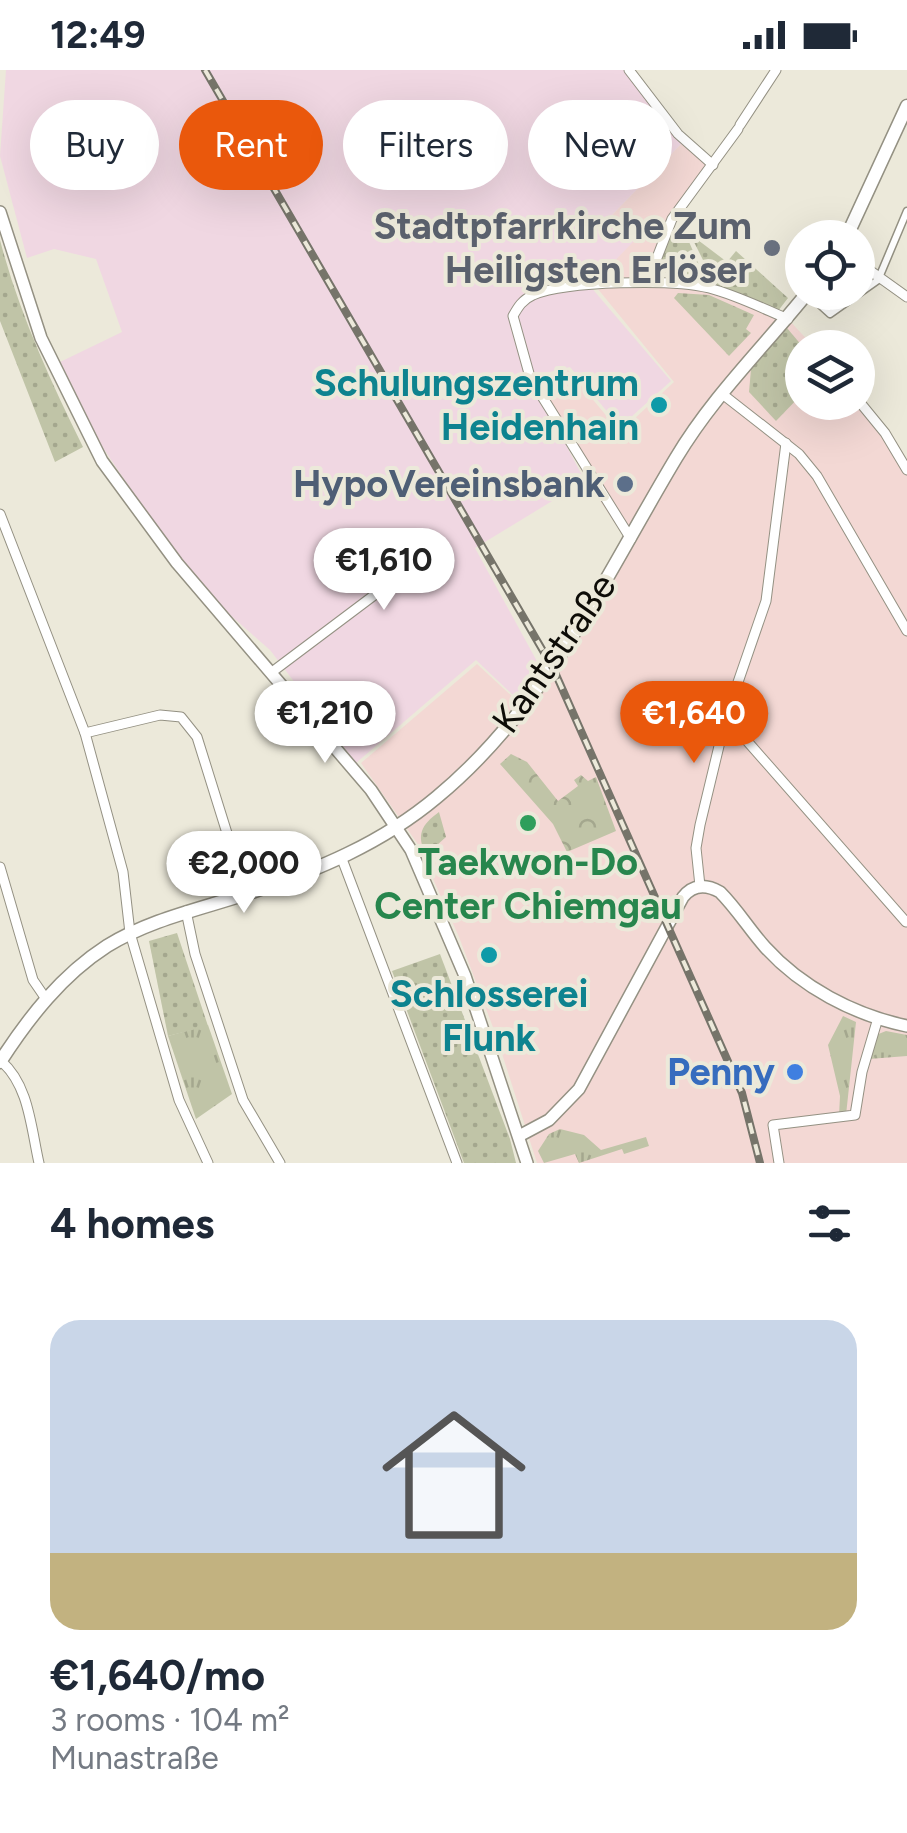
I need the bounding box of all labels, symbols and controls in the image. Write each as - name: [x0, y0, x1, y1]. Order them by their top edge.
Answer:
- text: 12:49: [50, 12, 146, 58]
- chip: Buy: [30, 100, 159, 190]
- chip: Rent: [179, 100, 323, 190]
- chip: Filters: [343, 100, 508, 190]
- chip: New: [528, 100, 672, 190]
- place label: Stadtpfarrkirche Zum Heiligsten Erlöser: [373, 203, 752, 293]
- map controls: [785, 220, 875, 420]
- button: locate: [785, 220, 875, 310]
- marker: Stadtpfarrkirche Zum Heiligsten Erlöser: [761, 237, 783, 259]
- button: layers: [785, 330, 875, 420]
- place label: Schulungszentrum Heidenhain: [314, 360, 639, 450]
- marker: Schulungszentrum Heidenhain: [648, 394, 670, 416]
- place label: HypoVereinsbank: [293, 461, 606, 507]
- marker: HypoVereinsbank: [614, 473, 636, 495]
- pin: €1,610: [303, 528, 465, 613]
- text: €1,610: [336, 541, 432, 579]
- street label: Kantstraße: [482, 564, 626, 742]
- pin: €1,210: [244, 681, 406, 766]
- pin: €1,640: [613, 681, 775, 766]
- text: €1,210: [277, 694, 373, 732]
- text: €1,640: [642, 694, 746, 732]
- marker: Taekwon-Do Center Chiemgau: [517, 812, 539, 834]
- pin: €2,000: [163, 831, 325, 916]
- place label: Taekwon-Do Center Chiemgau: [374, 839, 682, 929]
- text: €2,000: [188, 844, 300, 882]
- marker: Schlosserei Flunk: [478, 944, 500, 966]
- place label: Schlosserei Flunk: [390, 971, 588, 1061]
- place label: Penny: [667, 1049, 775, 1095]
- marker: Penny: [784, 1061, 806, 1083]
- icon: filters: [802, 1196, 857, 1251]
- text: 4 homes: [50, 1198, 214, 1249]
- icon: home: [364, 1385, 544, 1565]
- text: €1,640/mo: [50, 1650, 265, 1701]
- text: 3 rooms · 104 m²: [50, 1701, 290, 1739]
- text: Munastraße: [50, 1739, 219, 1777]

